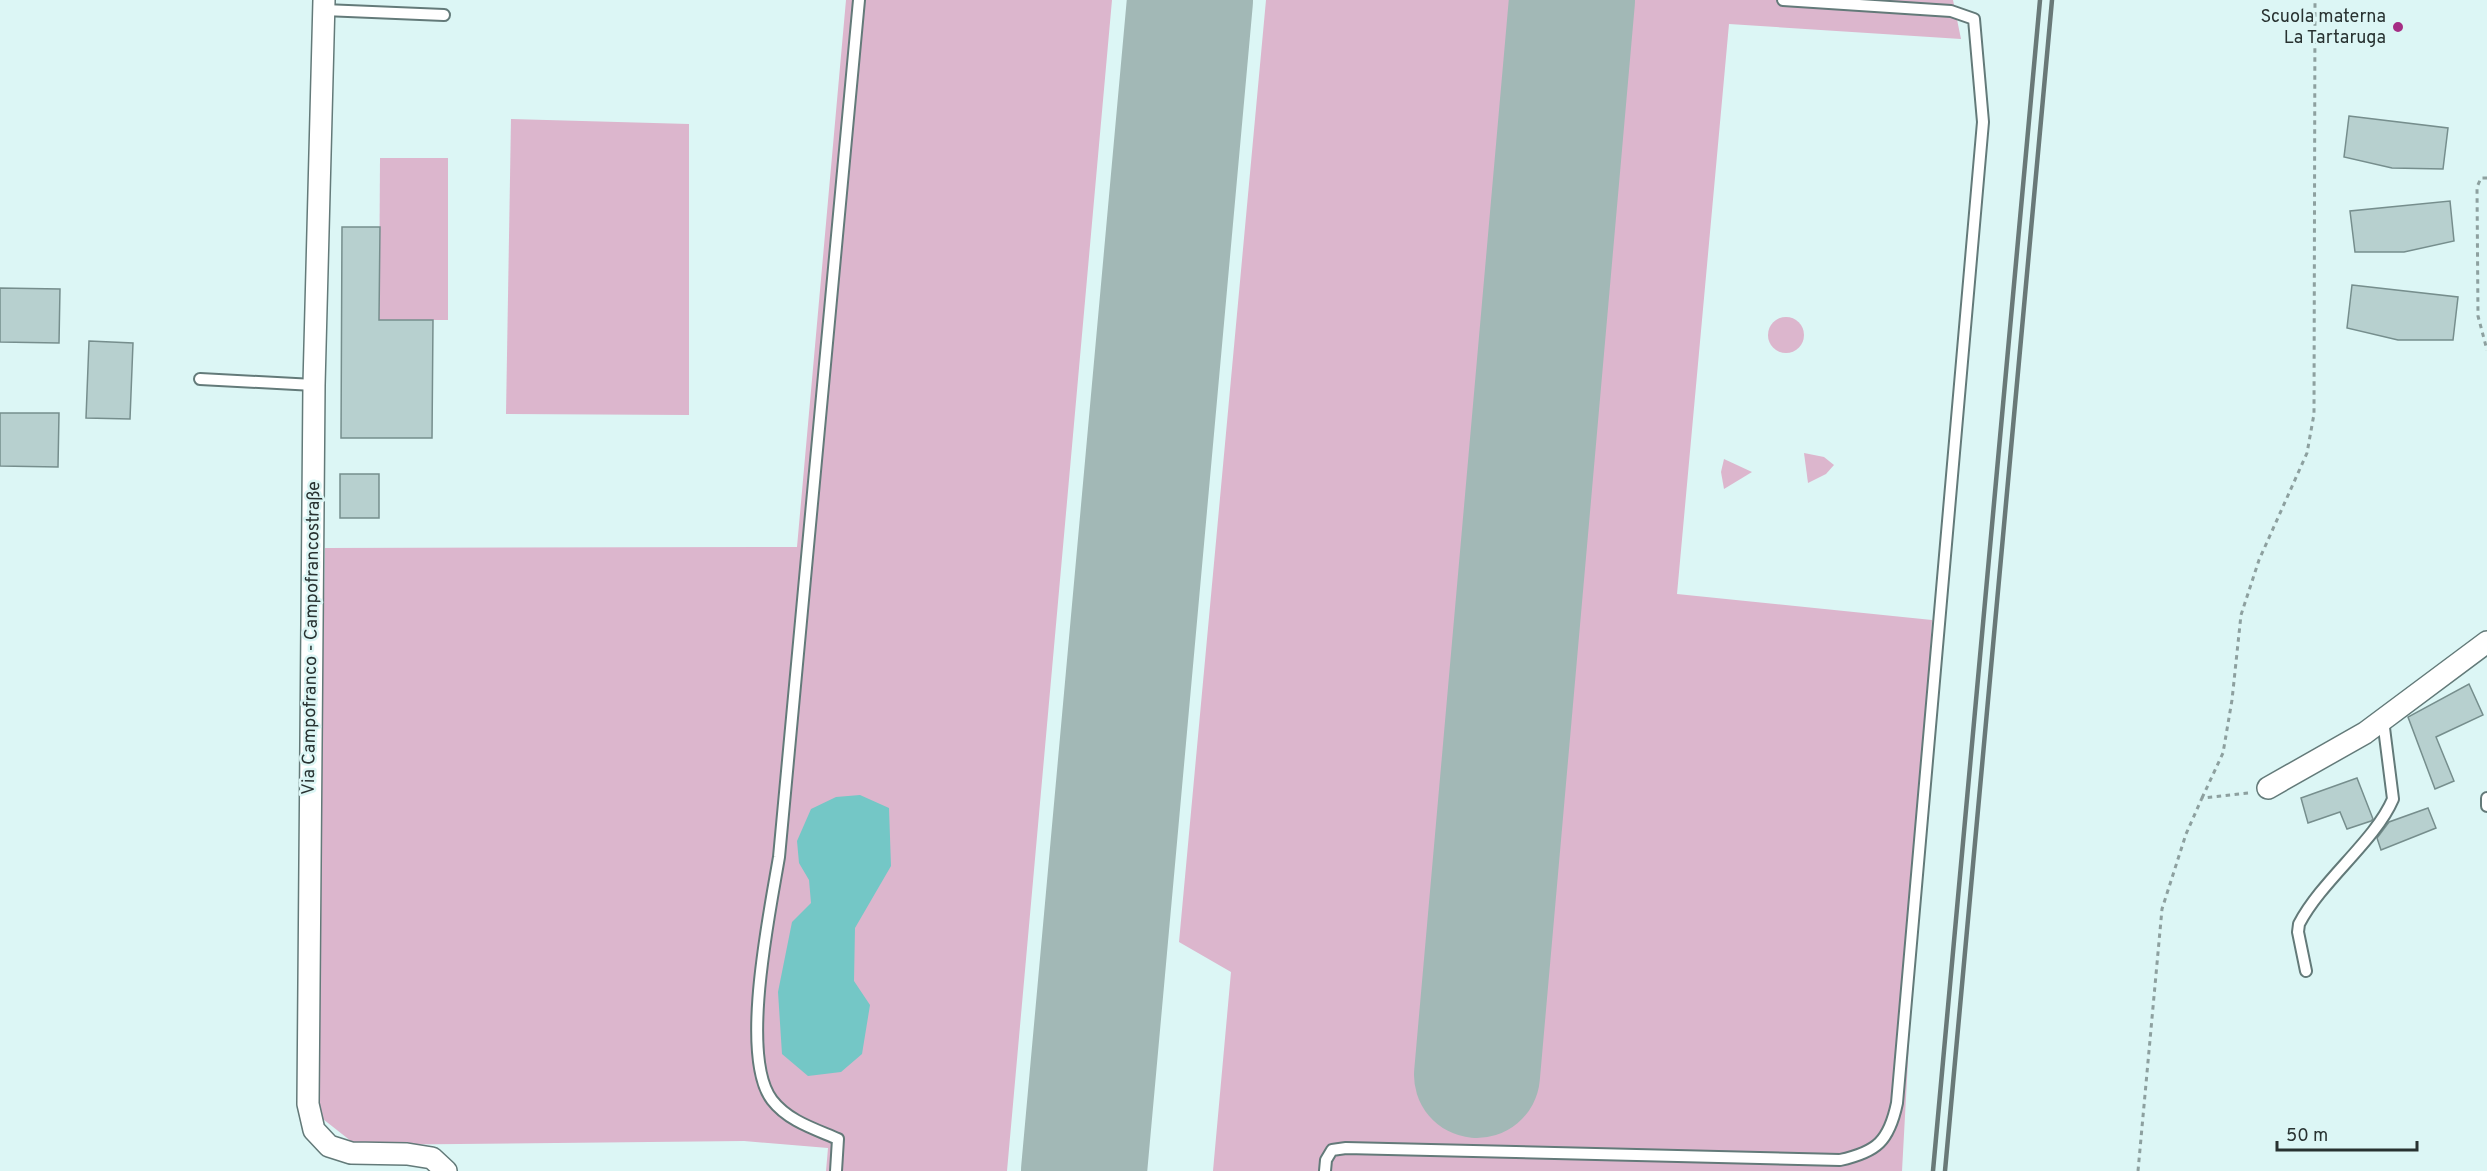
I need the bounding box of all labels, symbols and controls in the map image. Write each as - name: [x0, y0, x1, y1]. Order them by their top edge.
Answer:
- place label: Scuola materna La Tartaruga: [2261, 6, 2386, 50]
- marker: Scuola materna La Tartaruga: [2391, 20, 2405, 34]
- street label: Via Campofranco - Campofrancostraße: [298, 481, 326, 795]
- scale bar: [2277, 1114, 2416, 1152]
- text: 50 m: [2286, 1125, 2328, 1148]

